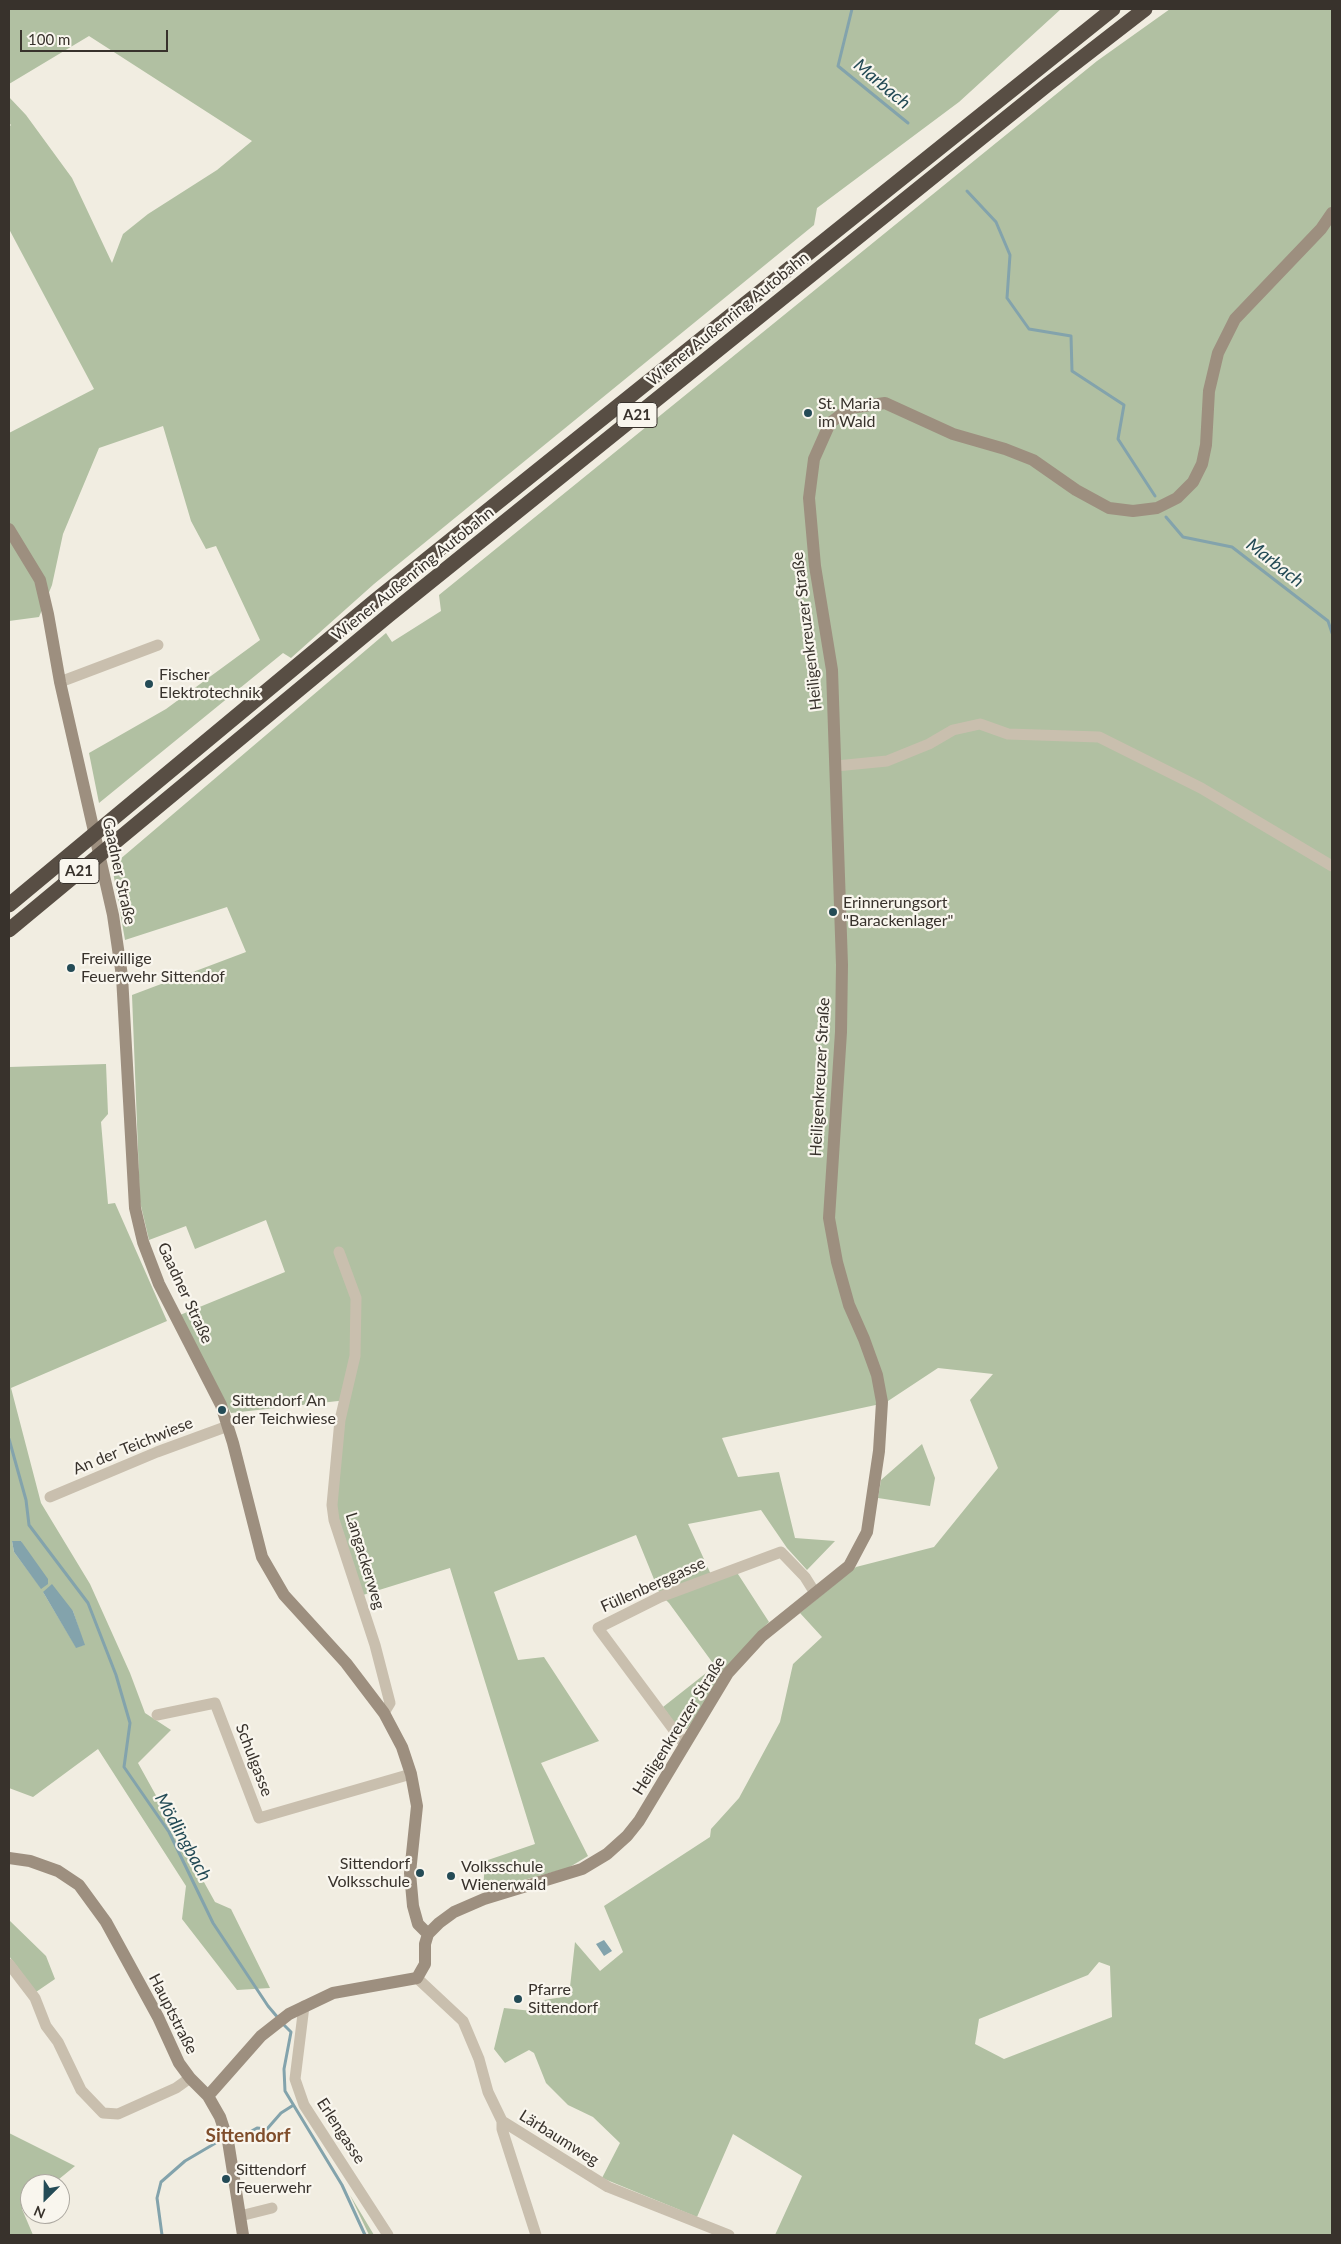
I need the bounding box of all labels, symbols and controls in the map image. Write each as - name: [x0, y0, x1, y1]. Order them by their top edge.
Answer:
- scale bar: [22, 20, 170, 52]
- text: 100 m: [28, 30, 70, 48]
- water label: Marbach: [849, 54, 915, 114]
- street label: Wiener Außenring Autobahn: [643, 248, 813, 390]
- place label: St. Maria im Wald: [818, 394, 880, 432]
- road number: A21: [617, 402, 657, 428]
- marker: St. Maria im Wald: [802, 407, 814, 419]
- street label: Wiener Außenring Autobahn: [328, 503, 498, 645]
- water label: Marbach: [1242, 534, 1308, 592]
- street label: Heiligenkreuzer Straße: [788, 551, 826, 711]
- place label: Fischer Elektrotechnik: [159, 665, 260, 703]
- marker: Fischer Elektrotechnik: [143, 678, 155, 690]
- street label: Gaadner Straße: [98, 816, 140, 926]
- road number: A21: [59, 858, 99, 884]
- place label: Erinnerungsort "Barackenlager": [843, 893, 954, 931]
- marker: Erinnerungsort "Barackenlager": [827, 906, 839, 918]
- place label: Freiwillige Feuerwehr Sittendof: [81, 949, 225, 987]
- marker: Freiwillige Feuerwehr Sittendof: [65, 962, 77, 974]
- street label: Heiligenkreuzer Straße: [806, 997, 834, 1157]
- street label: Gaadner Straße: [153, 1239, 217, 1347]
- place label: Sittendorf An der Teichwiese: [232, 1391, 336, 1429]
- marker: Sittendorf An der Teichwiese: [216, 1404, 228, 1416]
- street label: An der Teichwiese: [70, 1413, 196, 1479]
- street label: Langackerweg: [341, 1510, 389, 1612]
- street label: Füllenberggasse: [598, 1553, 708, 1617]
- street label: Heiligenkreuzer Straße: [629, 1653, 729, 1799]
- street label: Schulgasse: [231, 1721, 277, 1799]
- water label: Mödlingbach: [150, 1789, 216, 1885]
- place label: Sittendorf Volksschule: [328, 1854, 410, 1892]
- place label: Volksschule Wienerwald: [461, 1857, 546, 1895]
- marker: Sittendorf Volksschule: [414, 1867, 426, 1879]
- marker: Volksschule Wienerwald: [445, 1870, 457, 1882]
- street label: Hauptstraße: [145, 1971, 201, 2057]
- place label: Pfarre Sittendorf: [528, 1980, 598, 2018]
- marker: Pfarre Sittendorf: [512, 1993, 524, 2005]
- street label: Erlengasse: [313, 2095, 369, 2167]
- street label: Lärbaumweg: [516, 2106, 602, 2170]
- district label: Sittendorf: [206, 2125, 290, 2147]
- place label: Sittendorf Feuerwehr: [236, 2160, 312, 2198]
- marker: Sittendorf Feuerwehr: [220, 2173, 232, 2185]
- north arrow: [20, 2174, 70, 2224]
- text: N: [31, 2202, 48, 2222]

